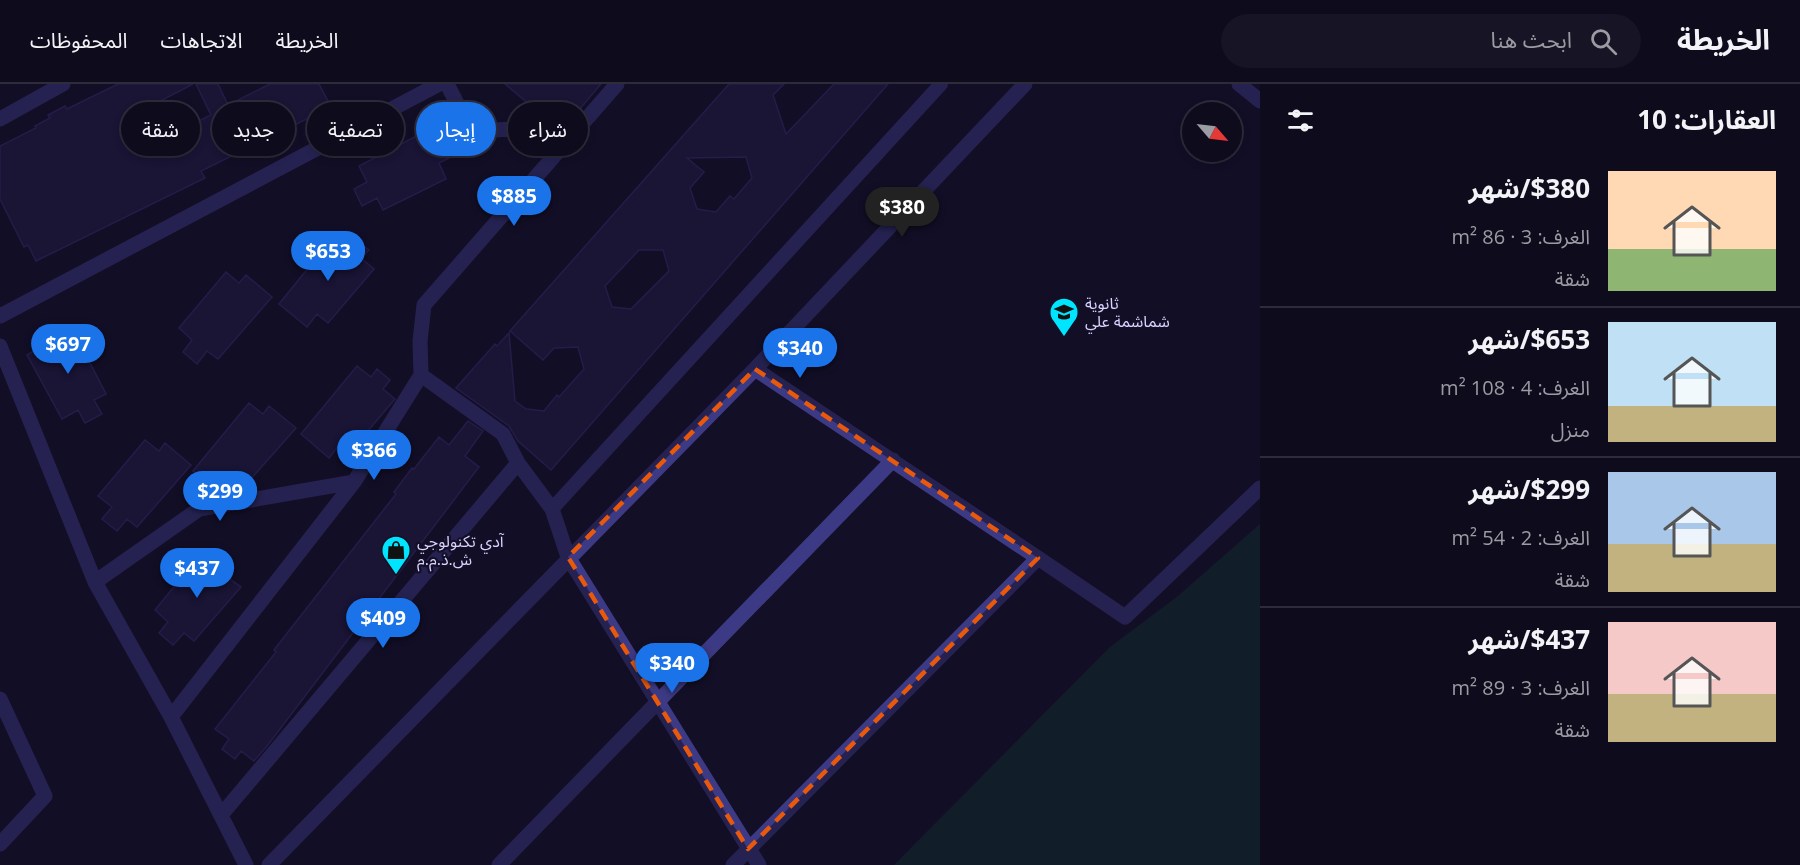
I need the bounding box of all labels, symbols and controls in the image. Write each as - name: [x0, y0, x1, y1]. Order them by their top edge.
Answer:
- search box: [1221, 14, 1641, 68]
- text: الخريطة: [1677, 20, 1770, 58]
- text: ابحث هنا: [1490, 24, 1572, 54]
- icon: search: [1587, 25, 1620, 58]
- text: المحفوظات: [30, 26, 127, 54]
- text: الاتجاهات: [160, 26, 242, 54]
- text: الخريطة: [275, 26, 338, 54]
- text: العقارات: 10: [1637, 101, 1776, 137]
- chip: شقة: [121, 102, 200, 156]
- chip: جديد: [212, 102, 295, 156]
- chip: تصفية: [307, 102, 404, 156]
- chip: إيجار: [416, 102, 496, 156]
- chip: شراء: [508, 102, 588, 156]
- north arrow: [1182, 102, 1242, 162]
- map controls: [1182, 102, 1242, 162]
- icon: filters: [1284, 104, 1317, 137]
- text: $380/شهر: [1469, 170, 1590, 206]
- pin: $885: [478, 176, 550, 227]
- text: $885: [491, 182, 537, 209]
- pin: $380: [866, 187, 938, 238]
- text: $380: [879, 193, 925, 220]
- icon: home: [1656, 195, 1728, 267]
- text: الغرف: 3 · 86 m²: [1452, 223, 1590, 250]
- pin: $653: [292, 231, 364, 282]
- text: $653: [305, 237, 351, 264]
- text: شقة: [1555, 265, 1590, 292]
- place label: ثانوية شماشمة علي: [1085, 292, 1170, 334]
- school or university icon: ثانوية شماشمة علي: [1048, 296, 1080, 338]
- text: $653/شهر: [1469, 321, 1590, 357]
- pin: $697: [32, 324, 104, 375]
- pin: $340: [764, 328, 836, 379]
- text: $697: [45, 330, 91, 357]
- text: $340: [777, 334, 823, 361]
- icon: home: [1656, 346, 1728, 418]
- text: الغرف: 4 · 108 m²: [1440, 374, 1590, 401]
- text: منزل: [1551, 416, 1590, 443]
- pin: $366: [338, 430, 410, 481]
- text: $366: [351, 436, 397, 463]
- pin: $299: [184, 471, 256, 522]
- text: $299/شهر: [1469, 471, 1590, 507]
- text: $299: [197, 477, 243, 504]
- icon: home: [1656, 496, 1728, 568]
- text: الغرف: 2 · 54 m²: [1452, 524, 1590, 551]
- place label: آدي تكنولوجي ش.ذ.م.م: [417, 530, 505, 572]
- shop icon: آدي تكنولوجي ش.ذ.م.م: [380, 534, 412, 576]
- pin: $437: [161, 548, 233, 599]
- text: $437: [174, 554, 220, 581]
- text: شقة: [1555, 566, 1590, 593]
- pin: $409: [347, 598, 419, 649]
- text: $409: [360, 604, 406, 631]
- text: $437/شهر: [1469, 621, 1590, 657]
- pin: $340: [636, 643, 708, 694]
- icon: home: [1656, 646, 1728, 718]
- text: $340: [649, 649, 695, 676]
- text: الغرف: 3 · 89 m²: [1452, 674, 1590, 701]
- text: شقة: [1555, 716, 1590, 743]

